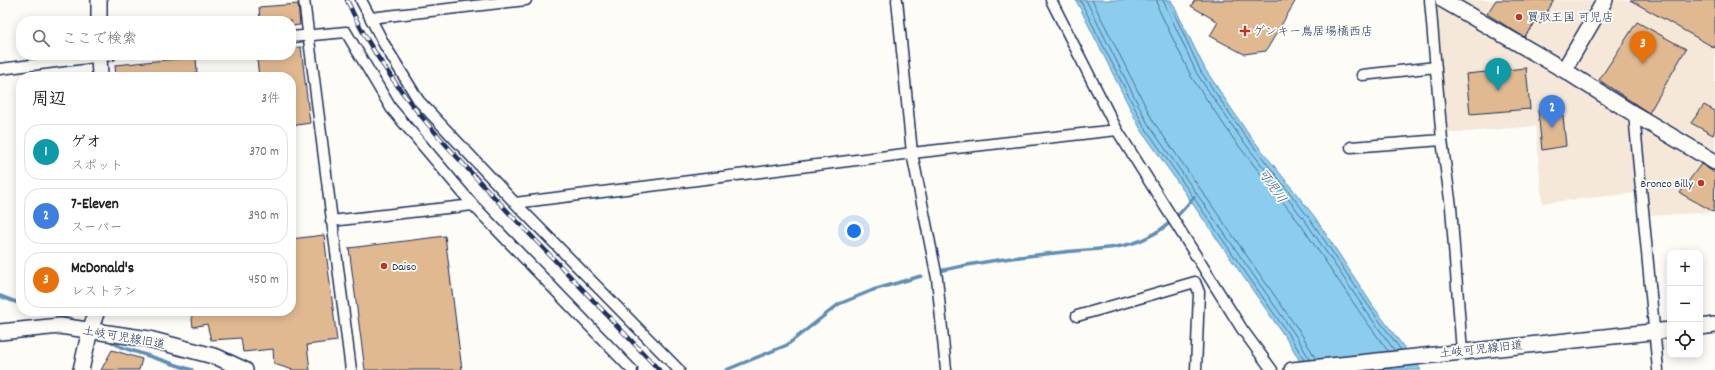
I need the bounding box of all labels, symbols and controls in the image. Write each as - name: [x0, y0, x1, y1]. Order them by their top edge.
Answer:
- place label: 買取王国 可児店: [1527, 10, 1614, 27]
- marker: 買取王国 可児店: [1514, 12, 1524, 22]
- search box: [16, 16, 296, 60]
- place label: ゲンキー鳥居場橋西店: [1253, 24, 1373, 41]
- marker: ゲンキー鳥居場橋西店: [1240, 26, 1250, 36]
- icon: search: [30, 27, 52, 49]
- text: ここで検索: [62, 29, 137, 51]
- pin: 3: [1630, 31, 1656, 64]
- pin: 1: [1485, 58, 1511, 91]
- text: 周辺: [32, 89, 66, 113]
- text: 3件: [261, 90, 280, 109]
- pin: 2: [1539, 95, 1565, 128]
- text: ゲオ: [71, 132, 101, 154]
- text: 1: [45, 143, 47, 162]
- text: 370 m: [249, 143, 279, 162]
- text: スポット: [71, 157, 123, 176]
- water label: 可児川: [1252, 165, 1290, 208]
- place label: Bronco Billy: [1641, 176, 1694, 193]
- marker: Bronco Billy: [1696, 178, 1706, 188]
- text: 7-Eleven: [71, 194, 119, 216]
- text: 2: [43, 207, 49, 226]
- text: 390 m: [248, 207, 279, 226]
- text: スーパー: [71, 219, 122, 238]
- your location: [844, 221, 864, 241]
- map controls: [1667, 250, 1703, 358]
- button: +: [1667, 250, 1703, 286]
- text: McDonald's: [71, 258, 134, 280]
- place label: Daiso: [392, 259, 416, 276]
- marker: Daiso: [379, 261, 389, 271]
- text: 3: [43, 271, 49, 290]
- text: 450 m: [249, 271, 279, 290]
- text: レストラン: [71, 283, 137, 302]
- button: −: [1667, 286, 1703, 322]
- button: locate: [1667, 322, 1703, 358]
- street label: 土岐可児線旧道: [81, 323, 167, 354]
- street label: 土岐可児線旧道: [1438, 338, 1524, 363]

